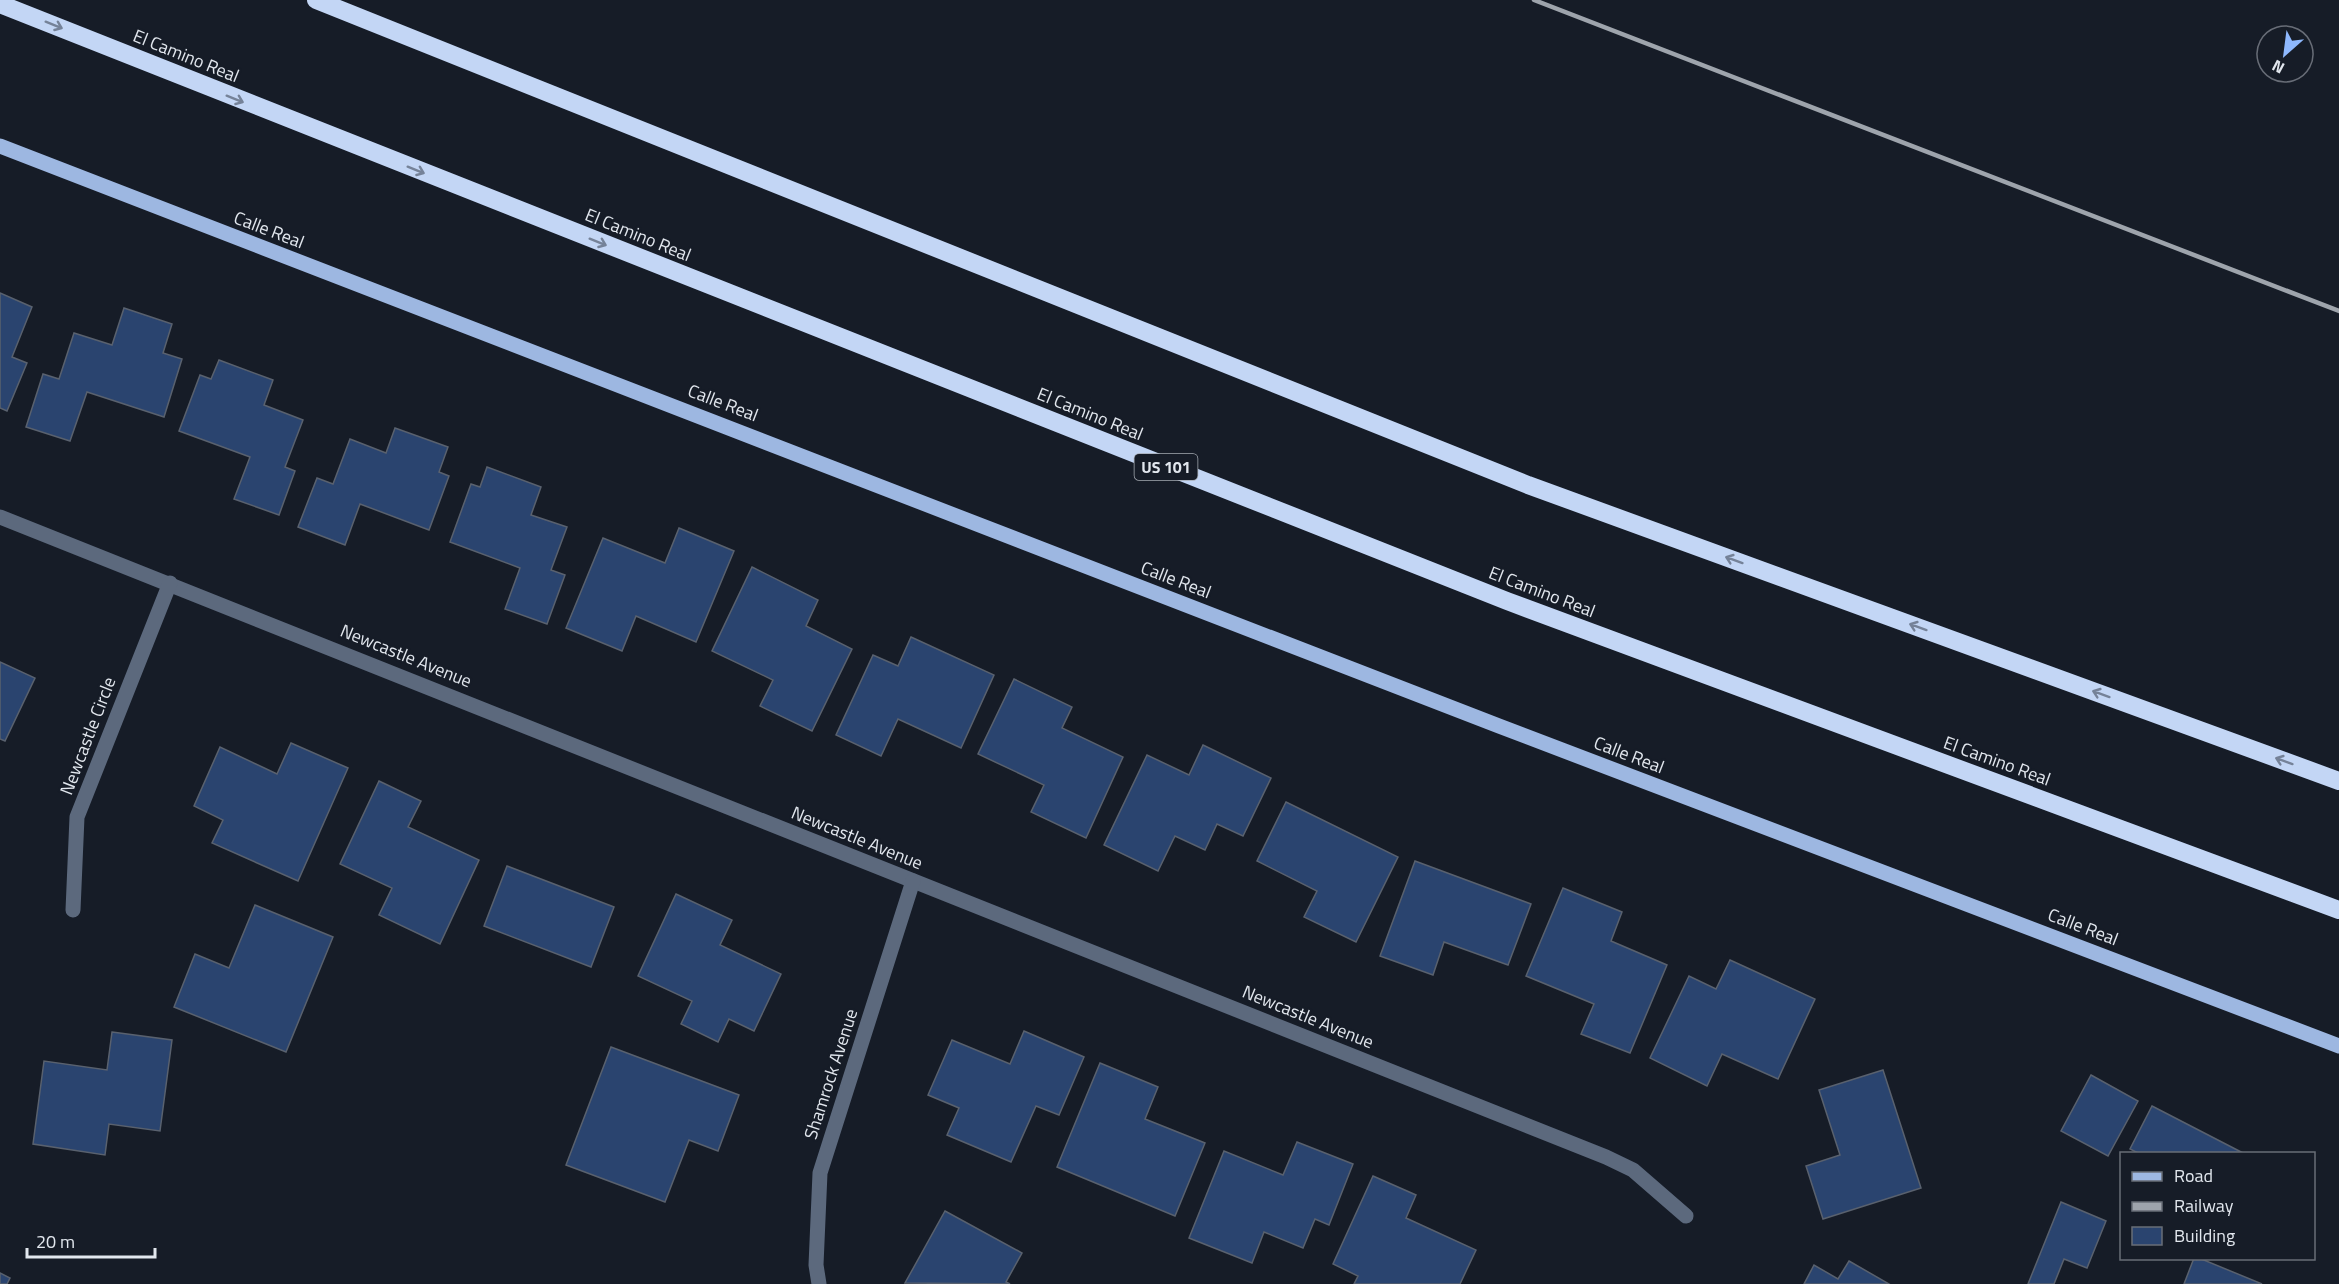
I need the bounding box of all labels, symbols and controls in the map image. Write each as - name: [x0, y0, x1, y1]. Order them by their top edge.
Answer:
- one-way arrow: [45, 21, 63, 32]
- street label: El Camino Real: [129, 22, 243, 89]
- north arrow: [2255, 24, 2315, 84]
- text: N: [2267, 54, 2288, 80]
- one-way arrow: [225, 94, 244, 105]
- one-way arrow: [407, 166, 425, 177]
- street label: El Camino Real: [581, 201, 695, 268]
- street label: Calle Real: [230, 204, 308, 255]
- one-way arrow: [588, 237, 606, 248]
- street label: Calle Real: [684, 377, 762, 428]
- street label: El Camino Real: [1033, 380, 1147, 447]
- road number: US 101: [1134, 454, 1198, 480]
- street label: Calle Real: [1137, 554, 1215, 605]
- one-way arrow: [1726, 554, 1744, 565]
- street label: El Camino Real: [1485, 559, 1599, 624]
- street label: Newcastle Avenue: [336, 617, 476, 694]
- one-way arrow: [1909, 621, 1927, 632]
- street label: Newcastle Circle: [53, 673, 122, 799]
- one-way arrow: [2092, 687, 2111, 698]
- street label: Calle Real: [1590, 729, 1668, 780]
- street label: El Camino Real: [1940, 729, 2055, 792]
- one-way arrow: [2275, 754, 2294, 765]
- street label: Newcastle Avenue: [787, 799, 927, 876]
- street label: Calle Real: [2044, 901, 2122, 952]
- street label: Newcastle Avenue: [1238, 978, 1378, 1055]
- street label: Shamrock Avenue: [797, 1005, 864, 1143]
- legend: [2120, 1152, 2315, 1260]
- text: Road: [2174, 1162, 2213, 1189]
- text: Railway: [2174, 1192, 2234, 1219]
- scale bar: [27, 1221, 154, 1259]
- text: Building: [2174, 1222, 2235, 1249]
- text: 20 m: [36, 1228, 75, 1255]

